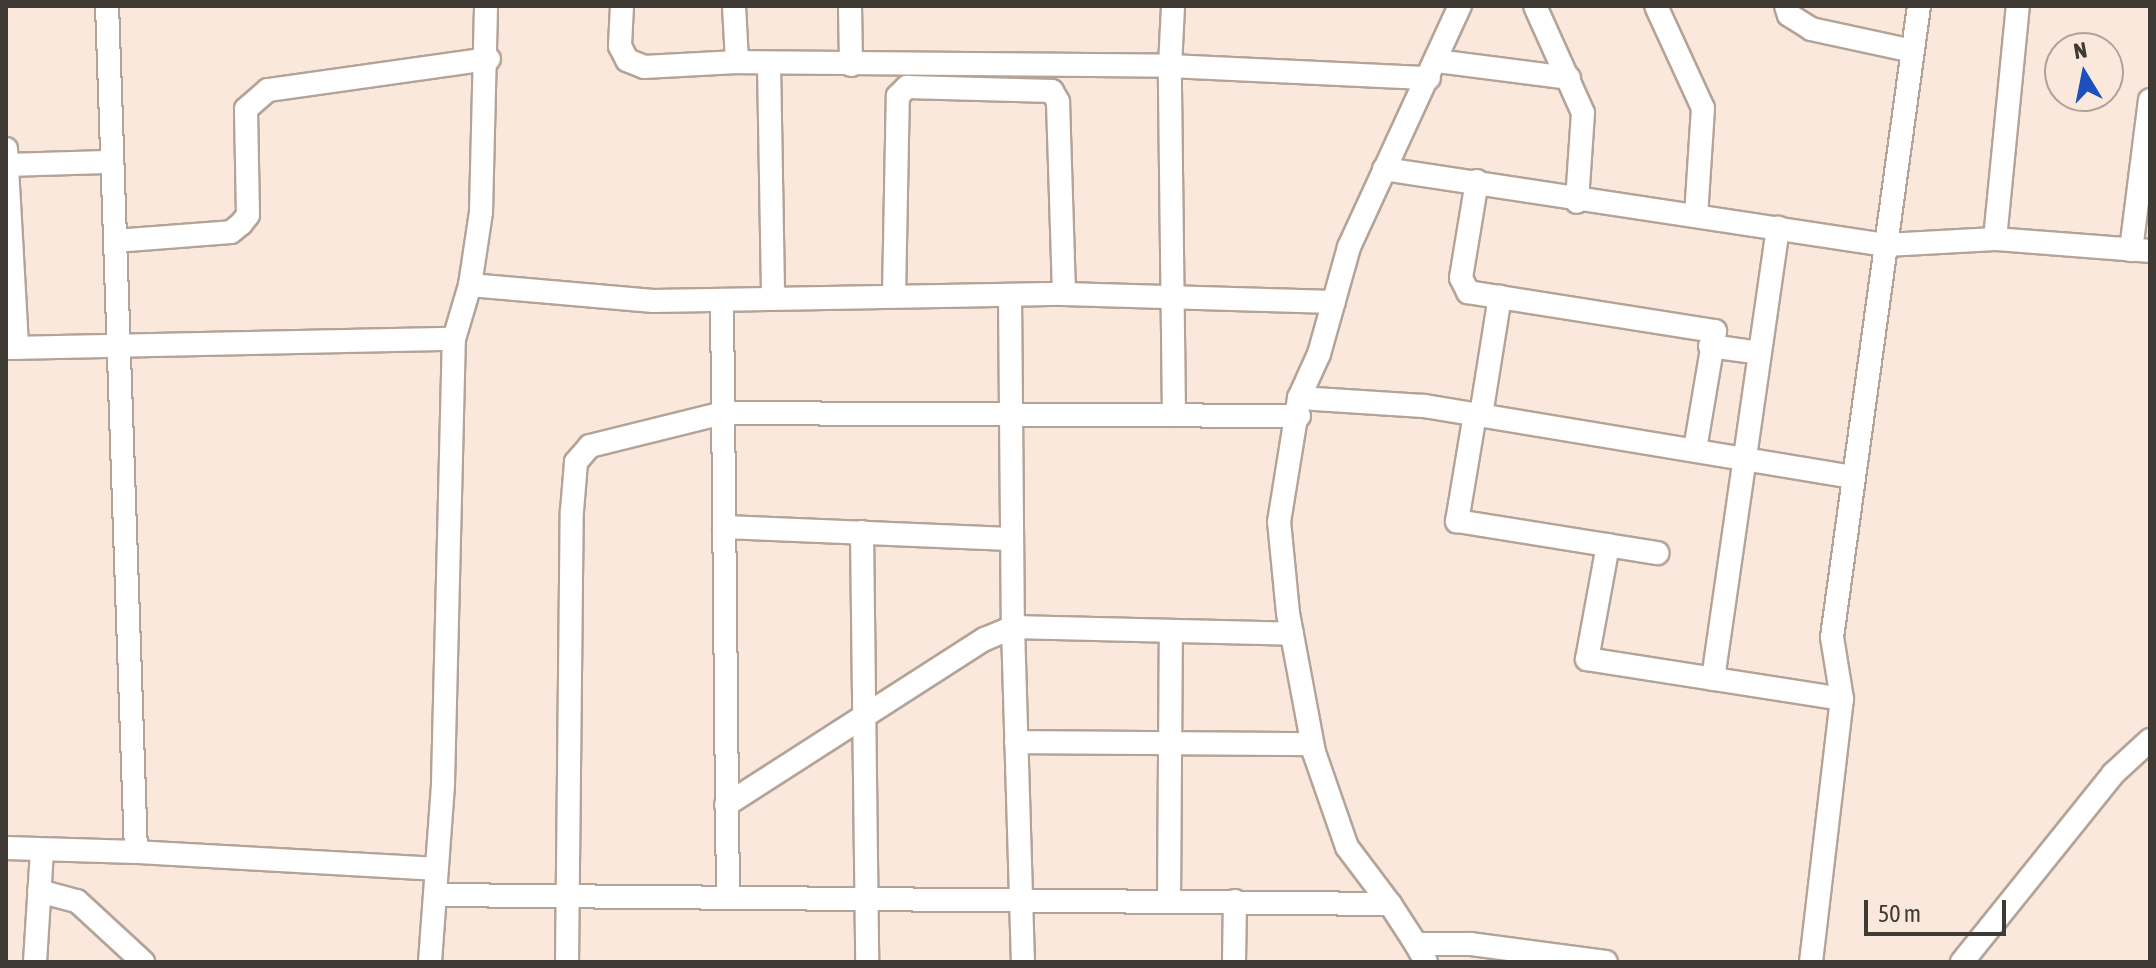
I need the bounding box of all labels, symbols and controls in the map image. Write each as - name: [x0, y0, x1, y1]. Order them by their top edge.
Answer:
- north arrow: [2044, 32, 2124, 112]
- text: N: [2072, 36, 2089, 64]
- scale bar: [1868, 884, 2010, 934]
- text: 50 m: [1878, 900, 1921, 927]

